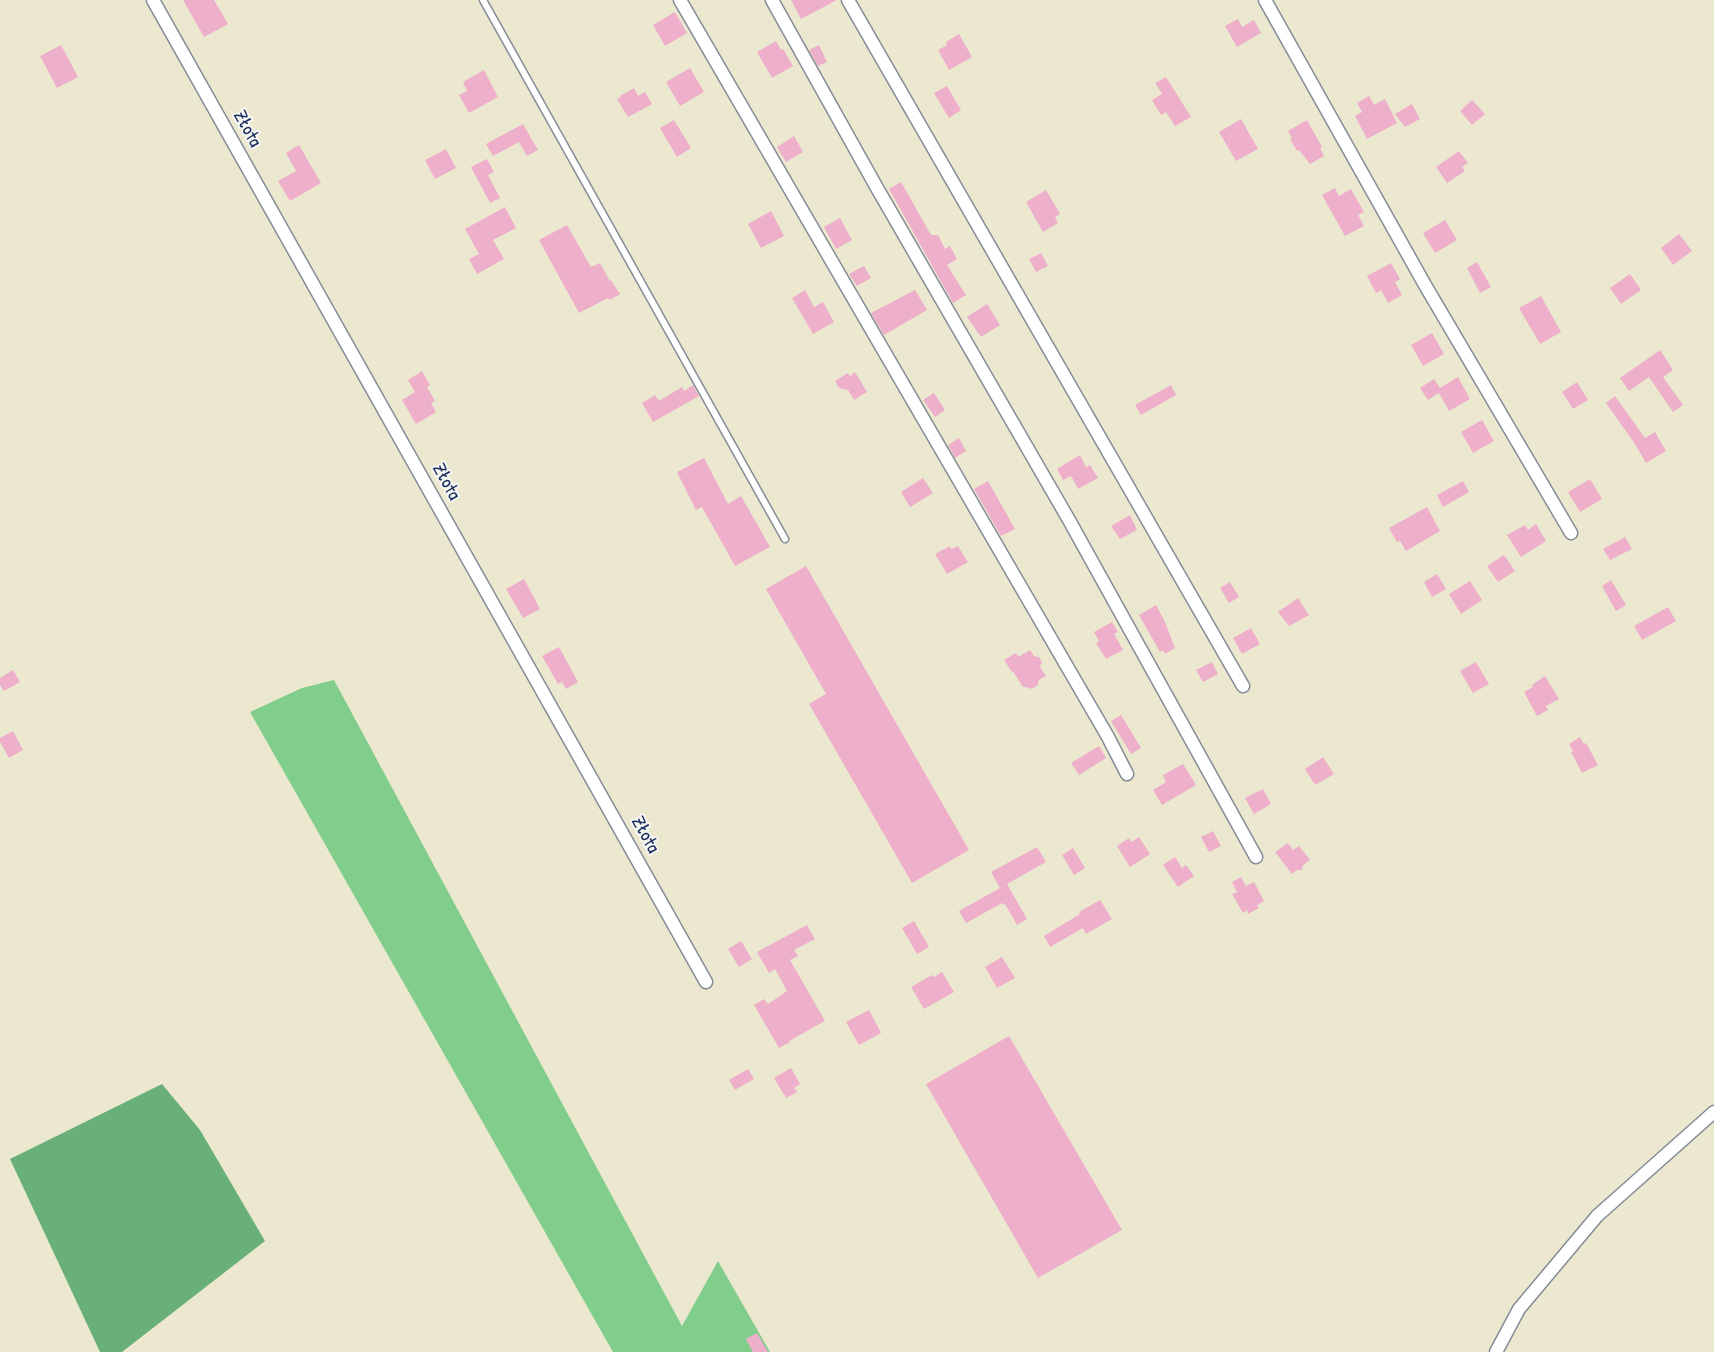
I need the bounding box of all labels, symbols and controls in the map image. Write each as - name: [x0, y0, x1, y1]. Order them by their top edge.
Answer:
- street label: Złota: [228, 107, 266, 151]
- street label: Złota: [427, 460, 465, 504]
- street label: Złota: [626, 813, 664, 857]

